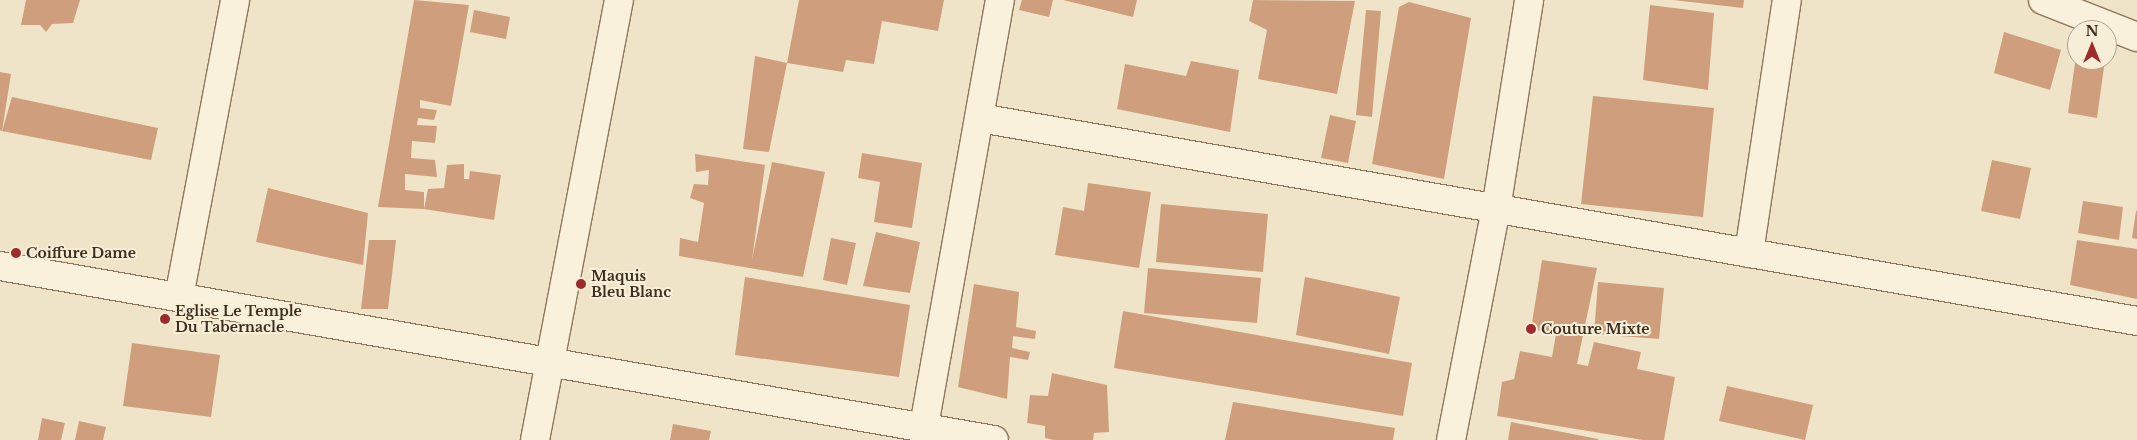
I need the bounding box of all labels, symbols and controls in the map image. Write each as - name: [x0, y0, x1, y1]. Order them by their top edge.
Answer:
- north arrow: [2067, 20, 2117, 70]
- text: N: [2085, 22, 2099, 40]
- place label: Coiffure Dame: [26, 245, 136, 261]
- marker: Coiffure Dame: [10, 247, 22, 259]
- place label: Maquis Bleu Blanc: [591, 268, 671, 300]
- marker: Maquis Bleu Blanc: [575, 278, 587, 290]
- place label: Eglise Le Temple Du Tabernacle: [175, 303, 302, 336]
- marker: Eglise Le Temple Du Tabernacle: [159, 313, 171, 325]
- place label: Couture Mixte: [1541, 321, 1649, 337]
- marker: Couture Mixte: [1525, 323, 1537, 335]

